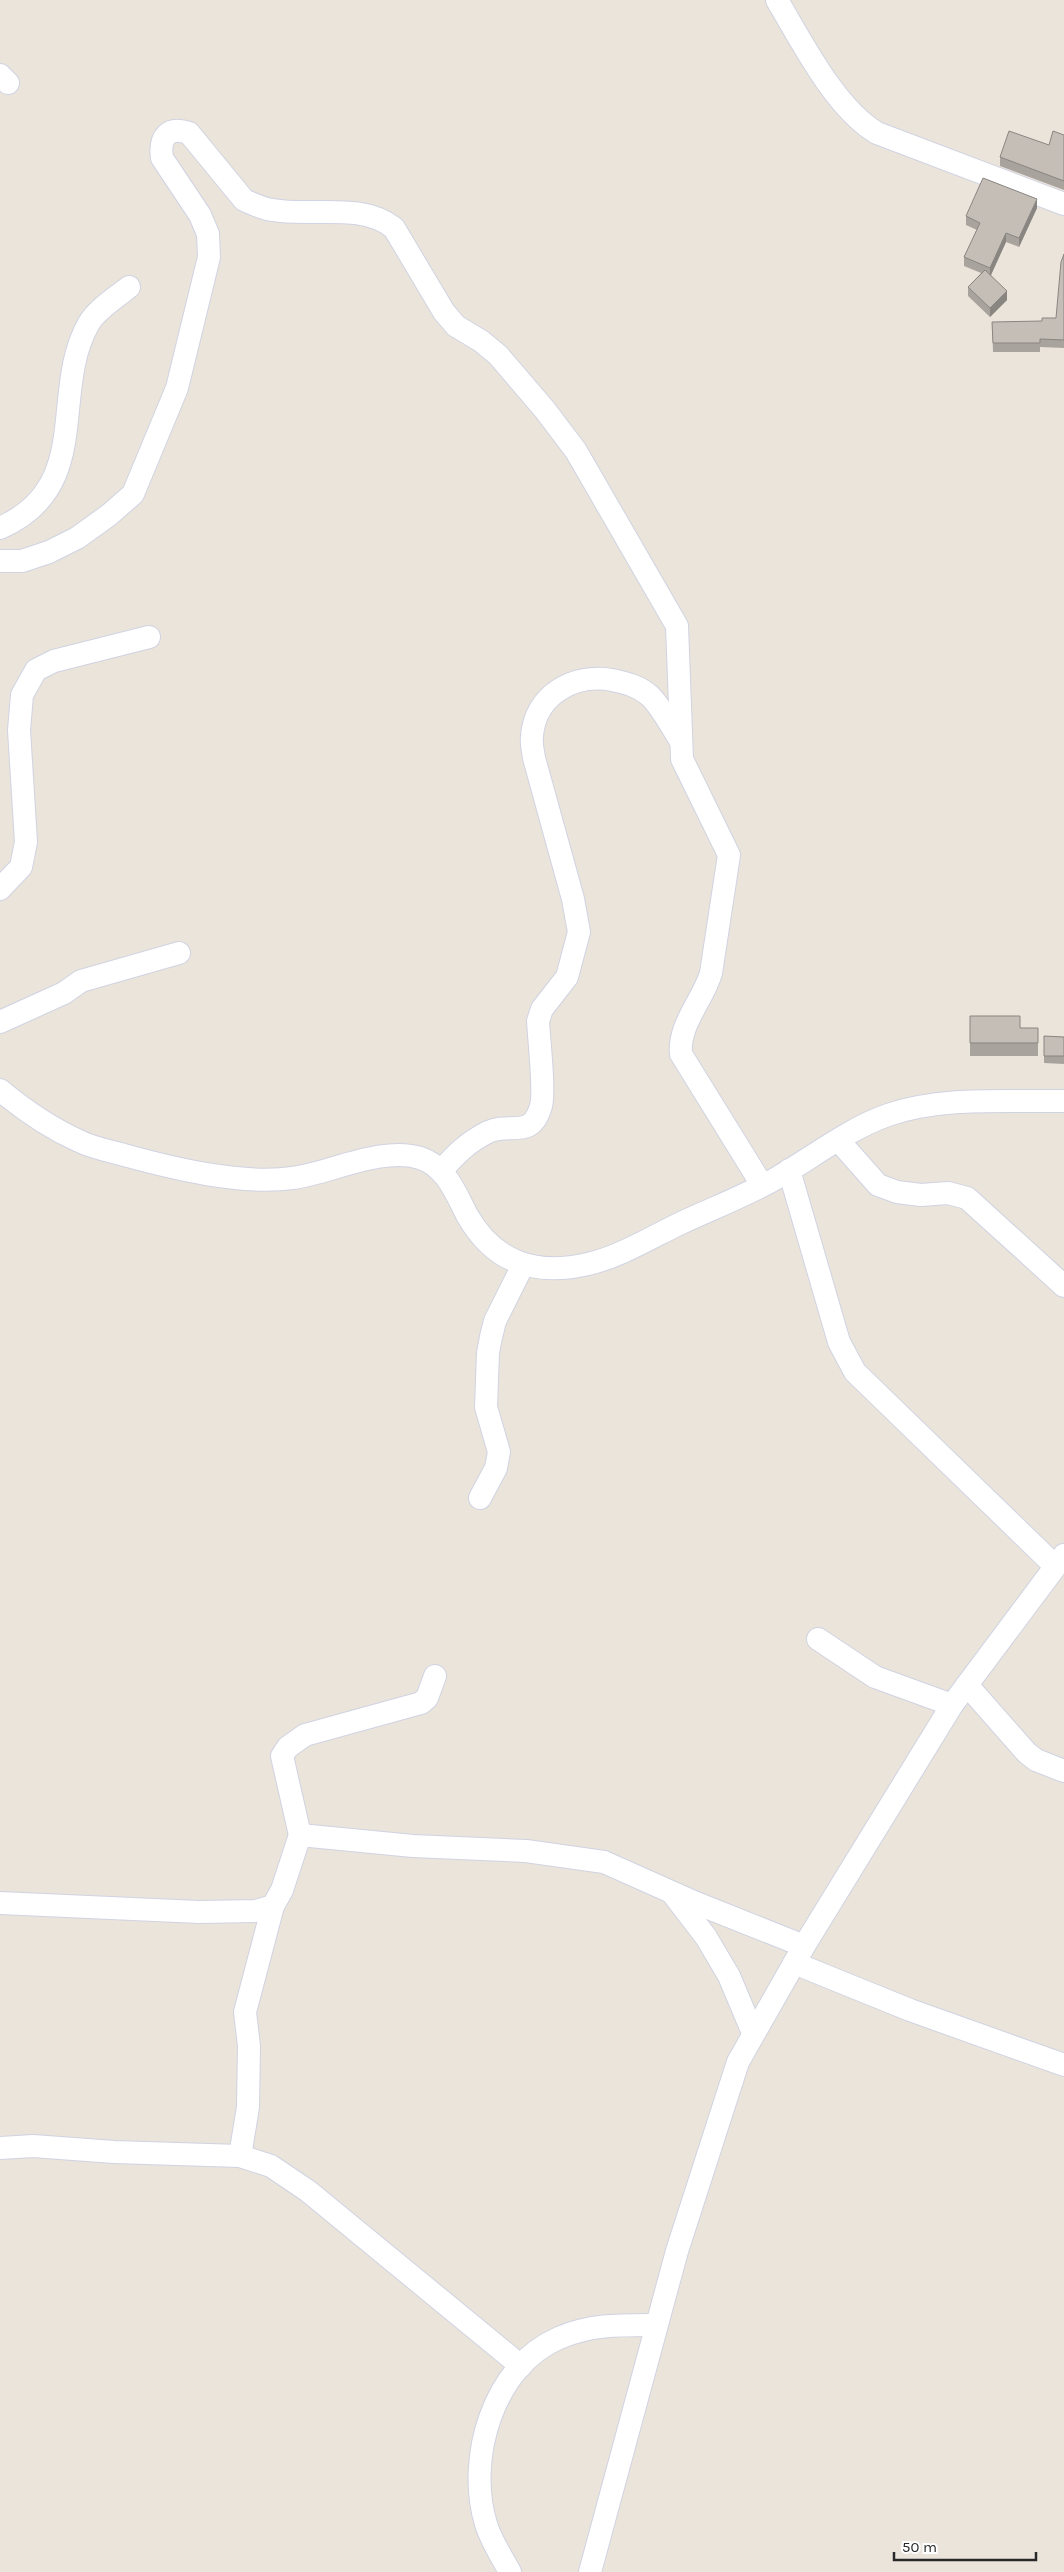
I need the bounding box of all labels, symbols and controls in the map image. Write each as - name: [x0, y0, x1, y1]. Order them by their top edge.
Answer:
- scale bar: [894, 2530, 1036, 2562]
- text: 50 m: [902, 2538, 937, 2556]

